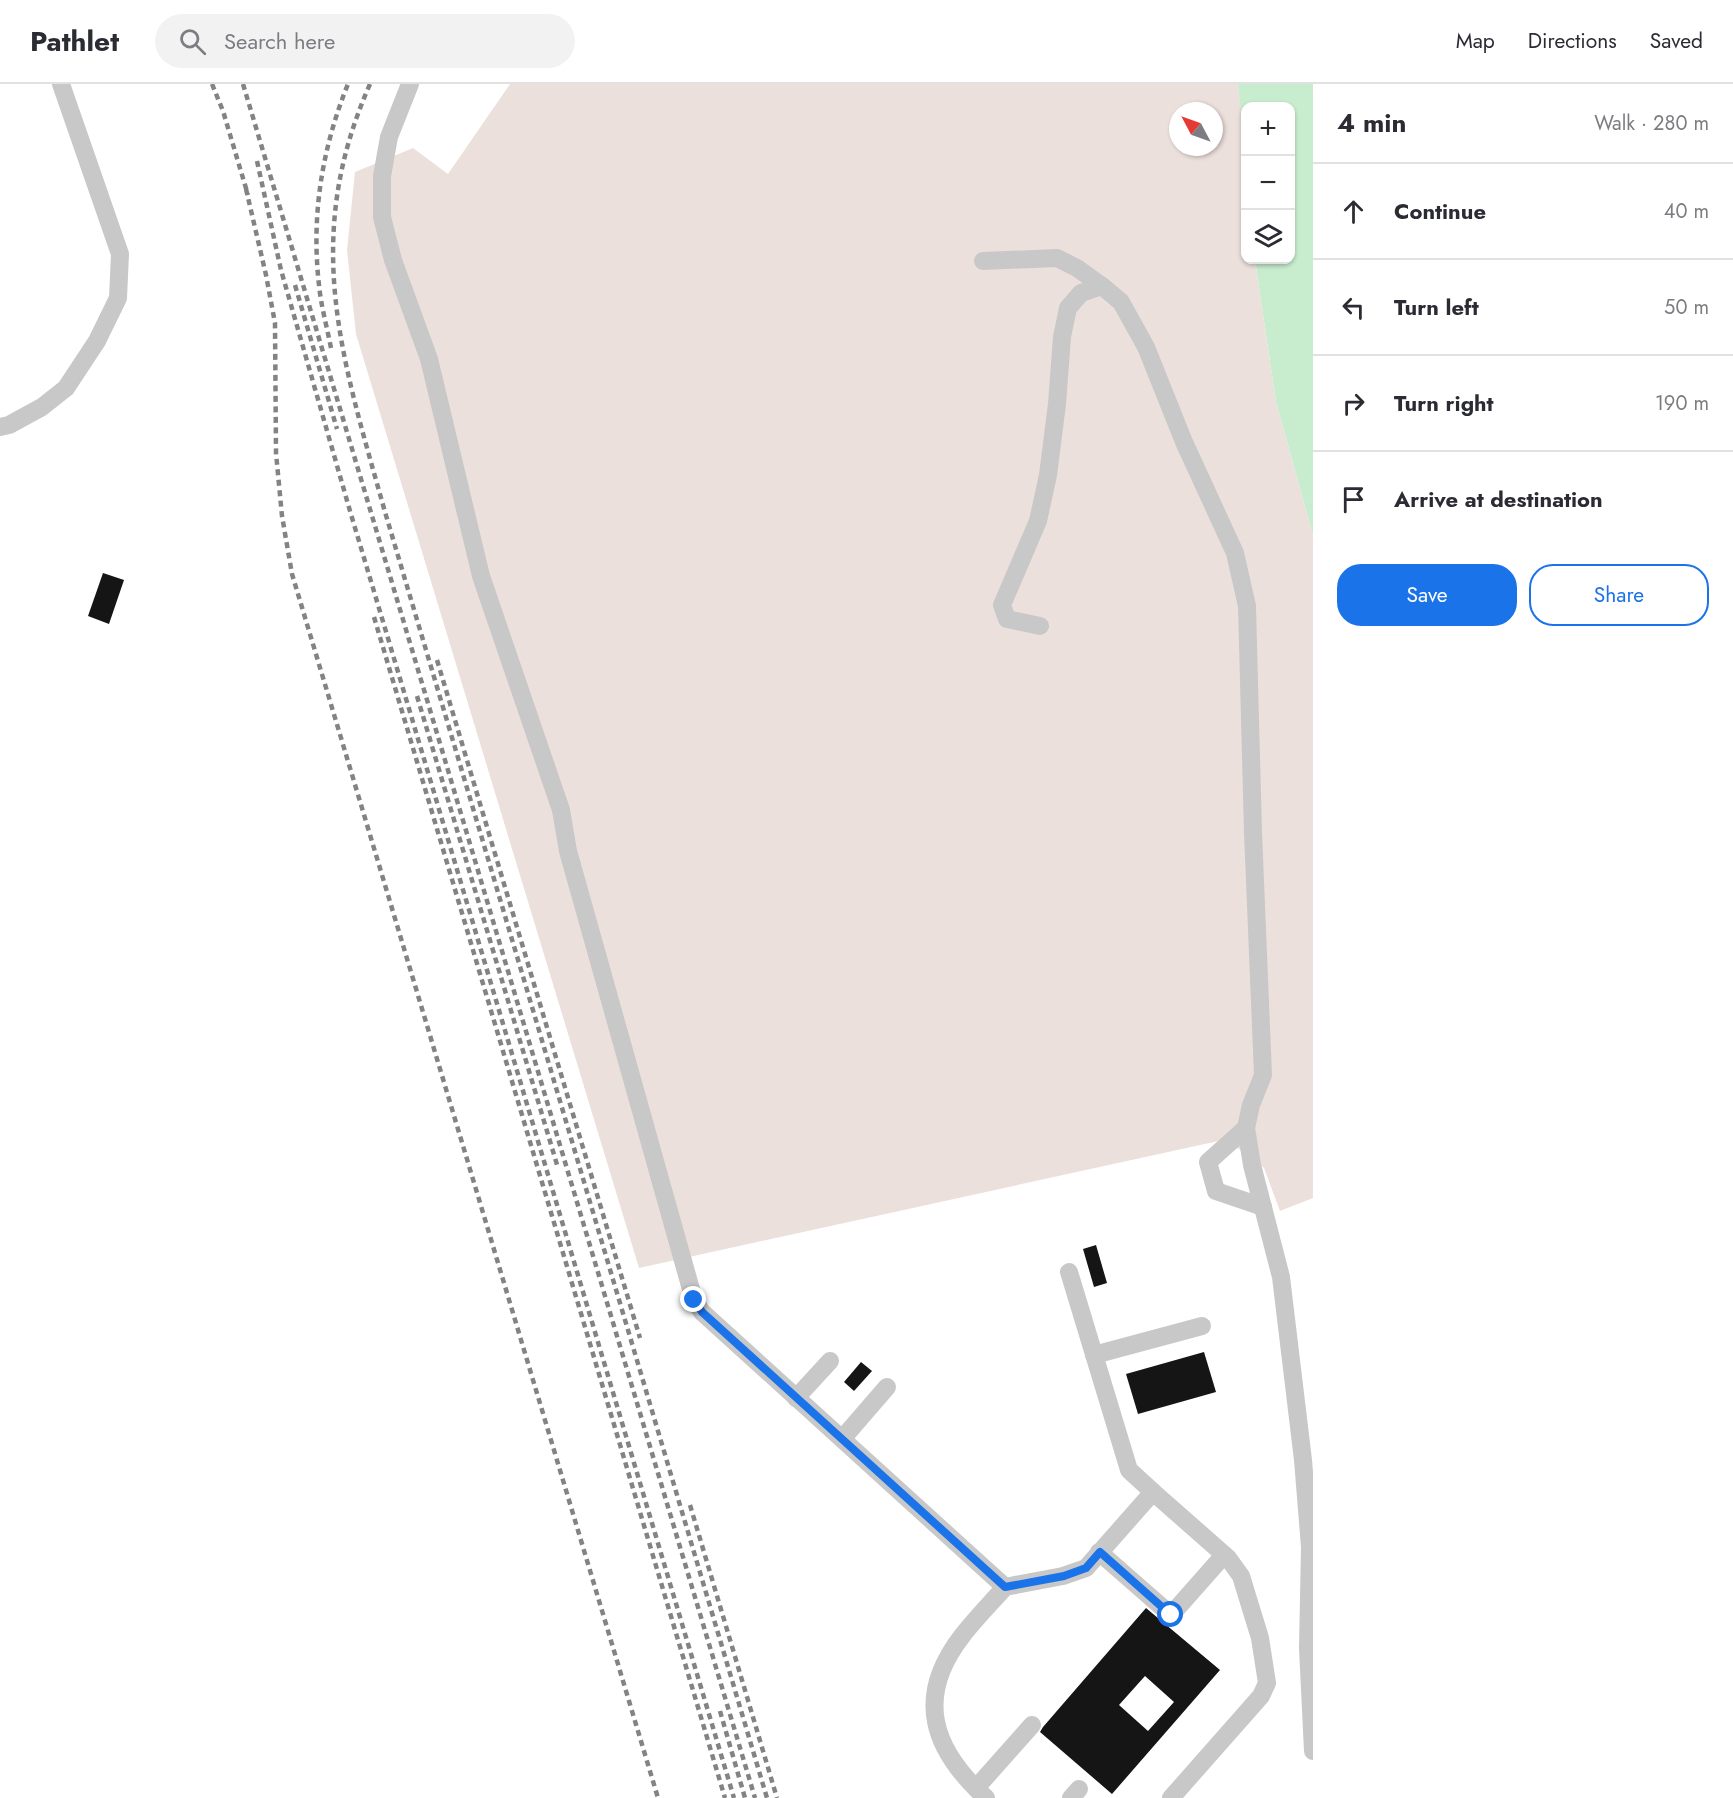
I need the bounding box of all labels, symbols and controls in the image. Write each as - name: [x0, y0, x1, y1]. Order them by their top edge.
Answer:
- search box: [155, 14, 575, 68]
- text: Pathlet: [30, 21, 119, 62]
- icon: search: [176, 25, 209, 58]
- text: Search here: [224, 25, 335, 57]
- text: Map: [1456, 26, 1495, 56]
- text: Directions: [1528, 26, 1617, 56]
- text: Saved: [1650, 26, 1703, 56]
- north arrow: [1169, 102, 1223, 156]
- map controls: [1241, 102, 1295, 264]
- button: +: [1241, 102, 1295, 156]
- text: 4 min: [1337, 104, 1406, 142]
- text: Walk · 280 m: [1594, 109, 1709, 138]
- button: −: [1241, 156, 1295, 210]
- icon: ahead: [1337, 195, 1370, 228]
- text: Continue: [1394, 195, 1486, 227]
- text: 40 m: [1664, 197, 1709, 226]
- button: layers: [1241, 210, 1295, 264]
- icon: left: [1337, 291, 1370, 324]
- text: Turn left: [1394, 291, 1479, 323]
- text: 50 m: [1664, 293, 1709, 322]
- icon: right: [1337, 387, 1370, 420]
- text: Turn right: [1394, 387, 1494, 419]
- text: 190 m: [1655, 389, 1709, 418]
- icon: arrive: [1337, 483, 1370, 516]
- text: Arrive at destination: [1394, 483, 1603, 515]
- button: Save: [1337, 564, 1517, 626]
- button: Share: [1529, 564, 1709, 626]
- route end: [680, 1286, 706, 1312]
- route start: [1157, 1601, 1183, 1627]

